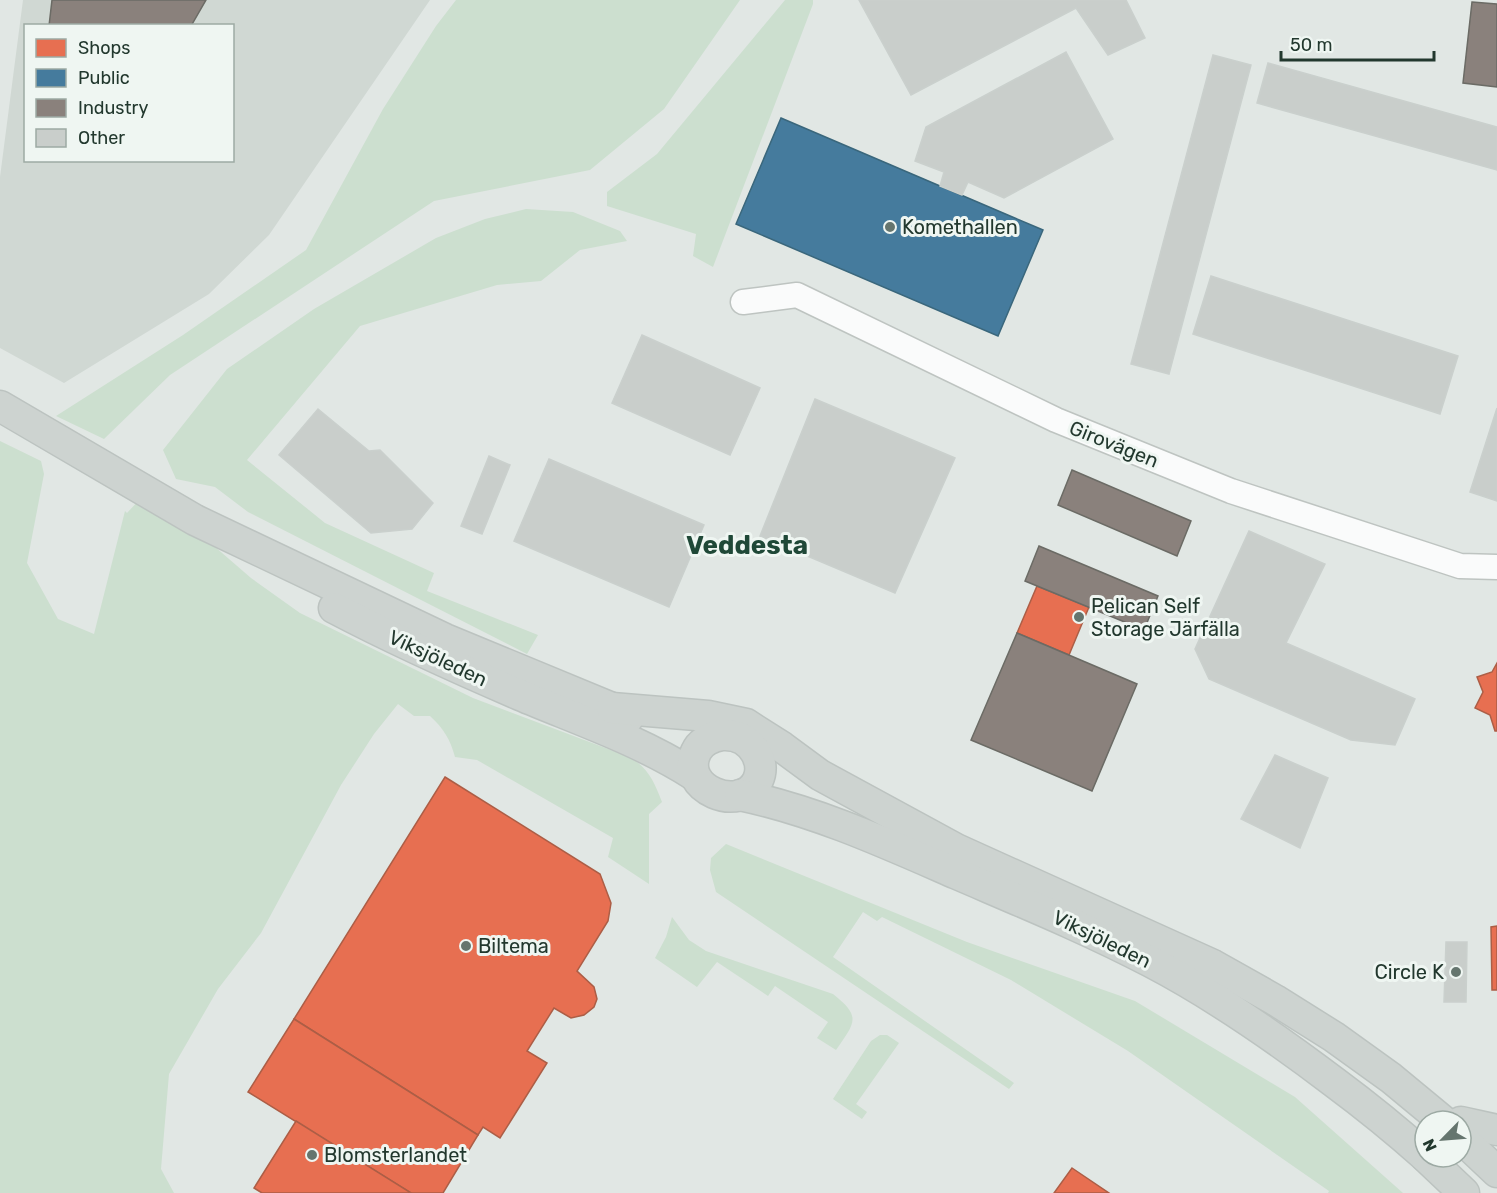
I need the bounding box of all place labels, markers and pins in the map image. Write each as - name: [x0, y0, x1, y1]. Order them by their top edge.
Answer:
- place label: Komethallen: [902, 215, 1018, 239]
- marker: Komethallen: [883, 220, 897, 234]
- place label: Pelican Self Storage Järfälla: [1091, 594, 1240, 641]
- marker: Pelican Self Storage Järfälla: [1072, 610, 1086, 624]
- place label: Biltema: [478, 934, 549, 958]
- marker: Biltema: [459, 939, 473, 953]
- place label: Circle K: [1374, 960, 1444, 984]
- marker: Circle K: [1449, 965, 1463, 979]
- place label: Blomsterlandet: [324, 1143, 467, 1167]
- marker: Blomsterlandet: [305, 1148, 319, 1162]

